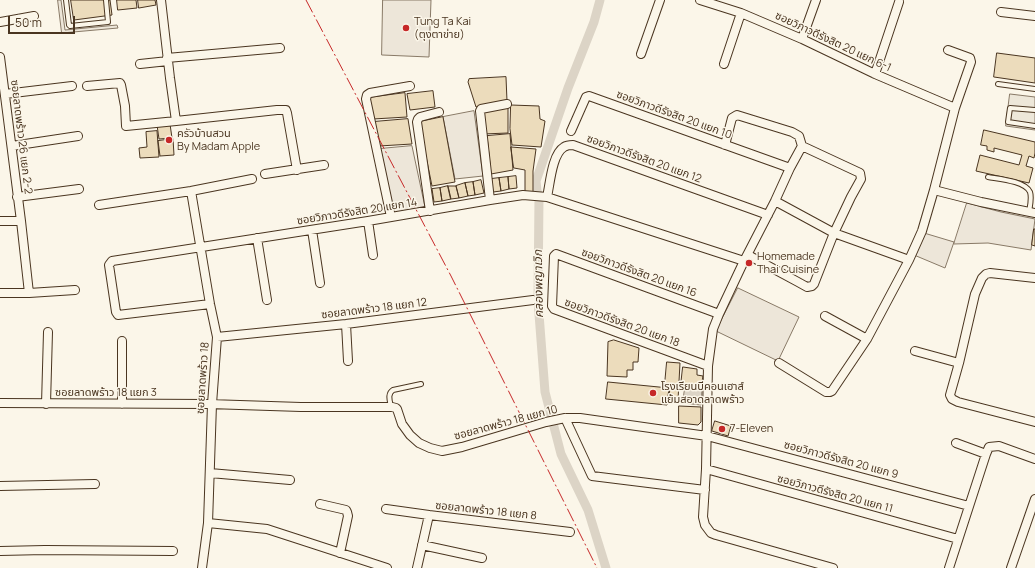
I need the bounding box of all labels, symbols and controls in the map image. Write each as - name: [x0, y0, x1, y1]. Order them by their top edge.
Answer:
- scale bar: [10, 8, 77, 34]
- street label: ซอยวิภาวดีรังสิต 20 แยก 6-1: [773, 9, 893, 75]
- text: 50 m: [15, 14, 42, 31]
- place label: Tung Ta Kai (ตุงตาข่าย): [414, 15, 471, 41]
- marker: Tung Ta Kai (ตุงตาข่าย): [401, 23, 411, 33]
- street label: ซอยลาดพร้าว 26 แยก 2-2: [7, 79, 35, 195]
- street label: ซอยวิภาวดีรังสิต 20 แยก 10: [614, 88, 734, 142]
- place label: ครัวบ้านสวน By Madam Apple: [177, 127, 260, 153]
- street label: ซอยวิภาวดีรังสิต 20 แยก 12: [585, 132, 703, 186]
- marker: ครัวบ้านสวน By Madam Apple: [164, 135, 174, 145]
- street label: ซอยวิภาวดีรังสิต 20 แยก 14: [296, 196, 418, 228]
- street label: ซอยวิภาวดีรังสิต 20 แยก 16: [579, 246, 699, 300]
- water label: คลองพญาเวิก: [531, 250, 547, 318]
- place label: Homemade Thai Cuisine: [757, 250, 819, 276]
- marker: Homemade Thai Cuisine: [744, 258, 754, 268]
- street label: ซอยลาดพร้าว 18 แยก 12: [320, 296, 428, 322]
- street label: ซอยวิภาวดีรังสิต 20 แยก 18: [563, 296, 681, 350]
- street label: ซอยลาดพร้าว 18: [194, 342, 212, 414]
- place label: โรงเรียนบีคอนเฮาส์ แย้มสอาดลาดพร้าว: [661, 380, 744, 406]
- street label: ซอยลาดพร้าว 18 แยก 3: [55, 386, 157, 400]
- marker: โรงเรียนบีคอนเฮาส์ แย้มสอาดลาดพร้าว: [648, 388, 658, 398]
- street label: ซอยลาดพร้าว 18 แยก 10: [453, 403, 559, 443]
- place label: 7-Eleven: [730, 422, 773, 436]
- marker: 7-Eleven: [717, 424, 727, 434]
- street label: ซอยวิภาวดีรังสิต 20 แยก 9: [782, 438, 900, 482]
- street label: ซอยวิภาวดีรังสิต 20 แยก 11: [776, 472, 894, 516]
- street label: ซอยลาดพร้าว 18 แยก 8: [435, 499, 537, 523]

